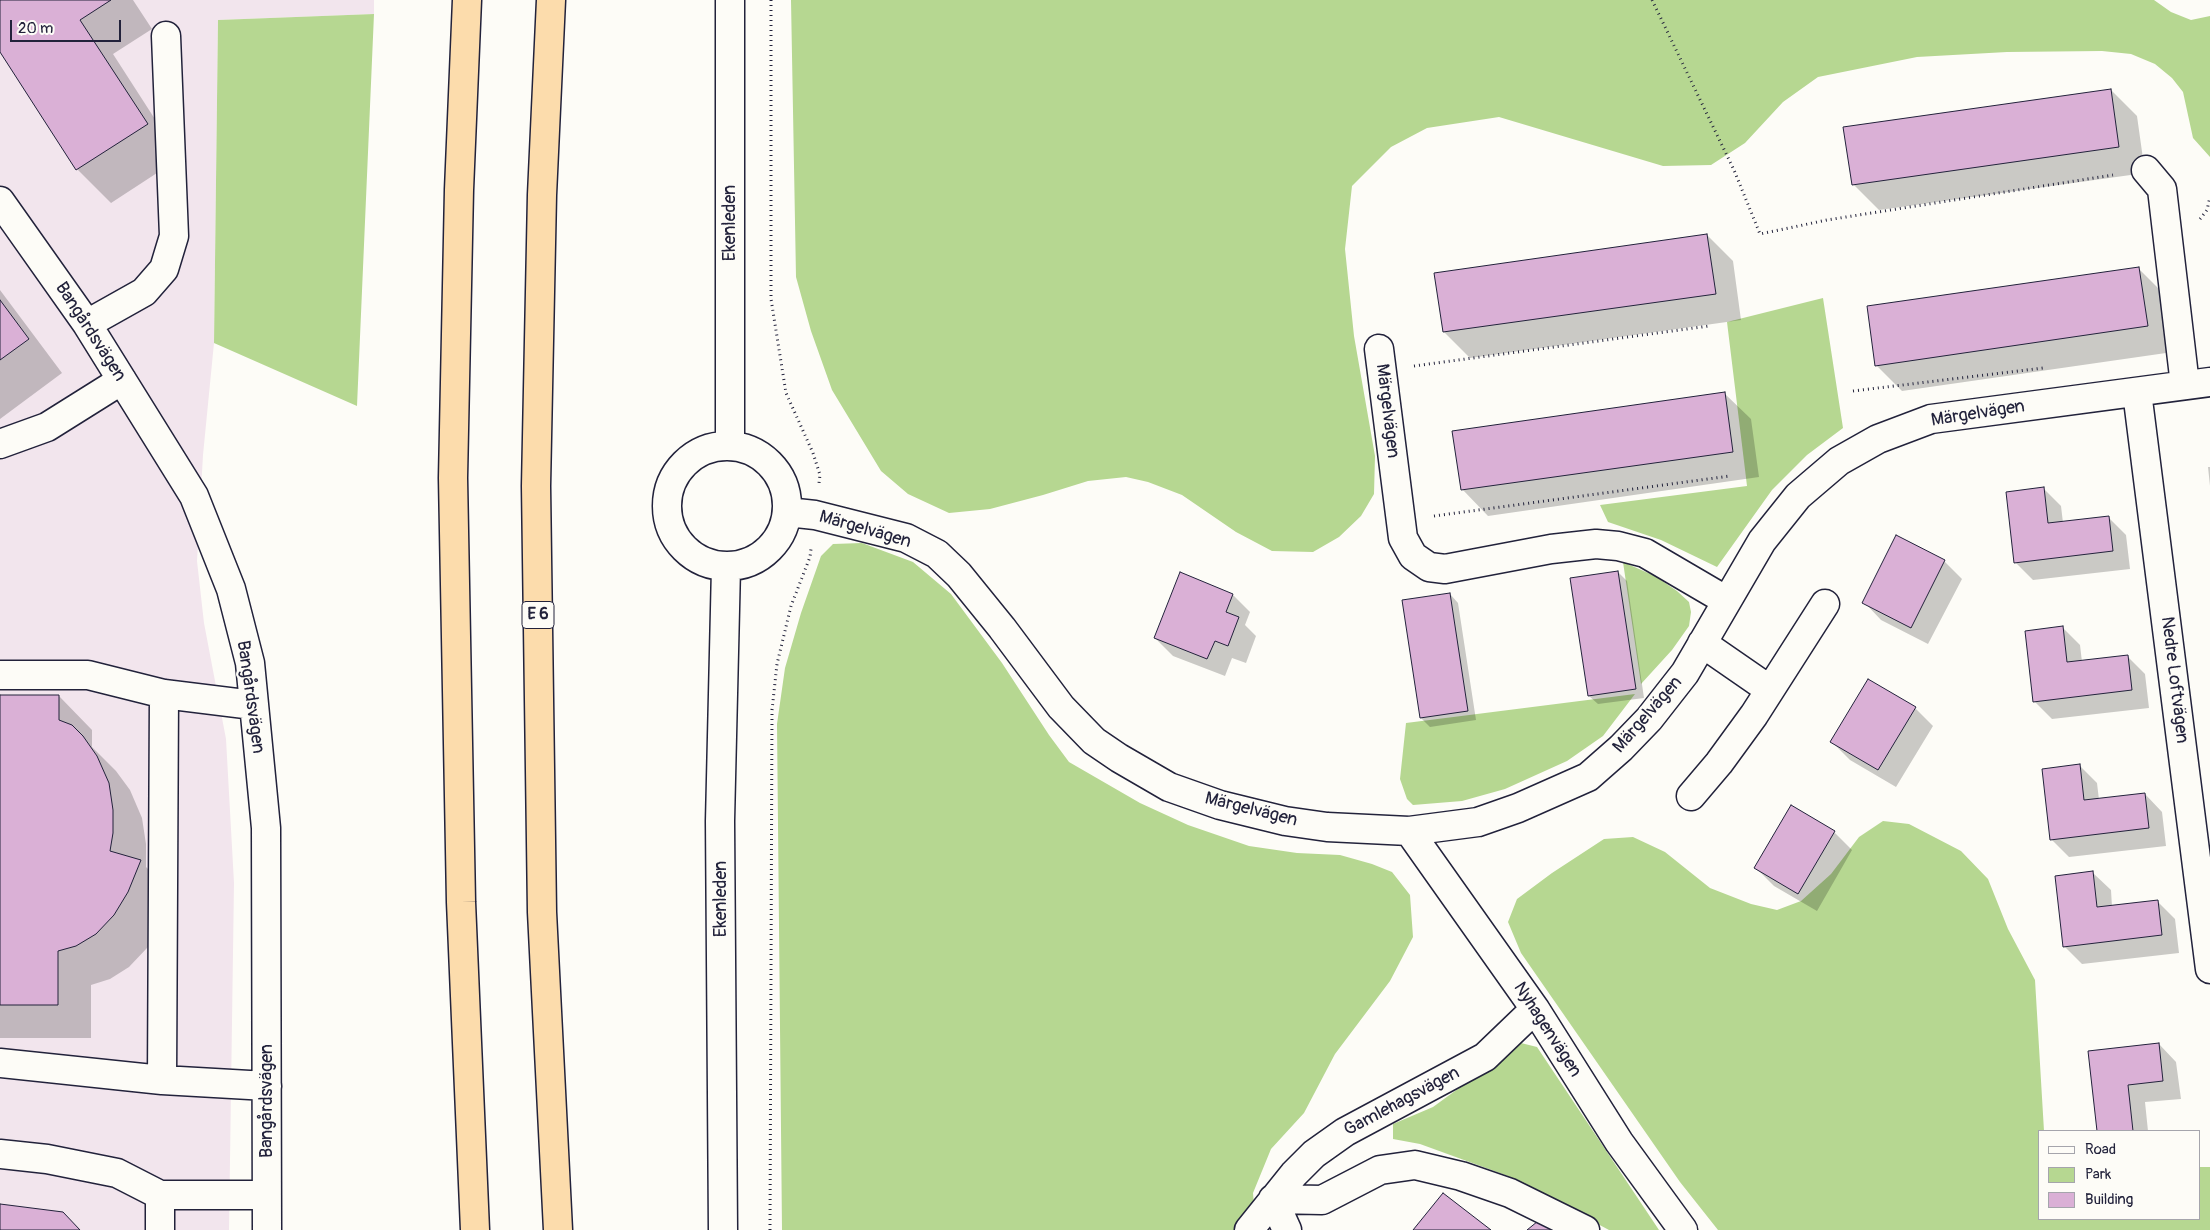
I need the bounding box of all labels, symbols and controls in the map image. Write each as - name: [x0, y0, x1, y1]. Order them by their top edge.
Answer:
- scale bar: [12, 10, 124, 42]
- text: 20 m: [18, 19, 53, 38]
- street label: Ekenleden: [719, 185, 741, 261]
- street label: Bangårdsvägen: [50, 278, 130, 386]
- street label: Märgelvägen: [1371, 363, 1403, 459]
- street label: Märgelvägen: [1930, 396, 2026, 432]
- street label: Märgelvägen: [817, 507, 913, 553]
- road number: E 6: [522, 602, 554, 628]
- street label: Nedre Loftvägen: [2156, 615, 2192, 745]
- street label: Bangårdsvägen: [231, 639, 269, 755]
- street label: Märgelvägen: [1609, 672, 1687, 758]
- street label: Märgelvägen: [1202, 788, 1300, 832]
- street label: Ekenleden: [710, 861, 732, 937]
- street label: Nyhagenvägen: [1508, 978, 1586, 1082]
- street label: Bangårdsvägen: [256, 1044, 278, 1158]
- street label: Gamlehagsvägen: [1341, 1062, 1463, 1142]
- legend: [2038, 1130, 2200, 1220]
- text: Road: [2085, 1140, 2116, 1159]
- text: Park: [2085, 1165, 2111, 1184]
- text: Building: [2085, 1190, 2133, 1209]

